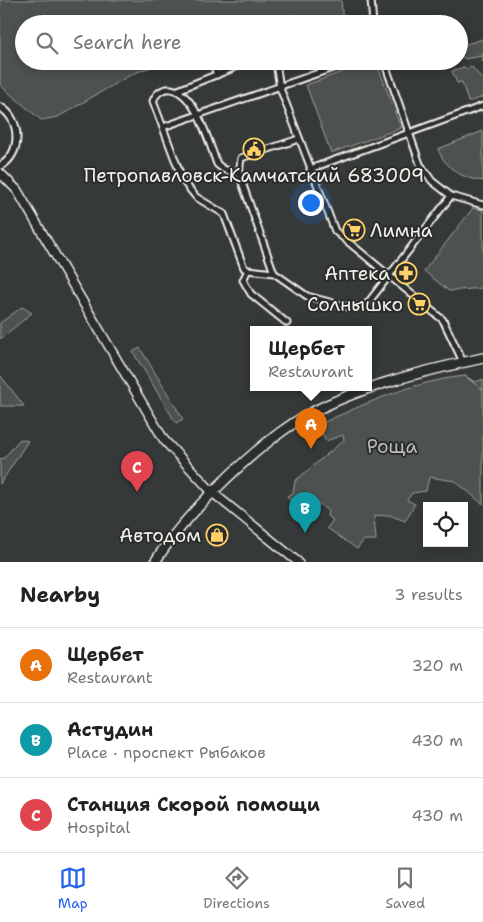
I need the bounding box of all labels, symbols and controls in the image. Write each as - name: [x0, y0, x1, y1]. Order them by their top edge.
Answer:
- search box: [15, 15, 468, 70]
- icon: search: [33, 29, 61, 57]
- text: Search here: [73, 30, 182, 55]
- public building icon: Петропавловск-Камчатский 683009: [242, 137, 266, 161]
- place label: Петропавловск-Камчатский 683009: [84, 163, 424, 188]
- your location: [298, 190, 324, 216]
- supermarket icon: Лимна: [342, 218, 366, 242]
- place label: Лимна: [370, 218, 433, 243]
- place label: Аптека: [324, 261, 390, 286]
- pharmacy icon: Аптека: [394, 261, 418, 285]
- place label: Солнышко: [307, 292, 403, 317]
- supermarket icon: Солнышко: [407, 292, 431, 316]
- popup: [250, 326, 372, 391]
- text: Щербет: [268, 336, 345, 361]
- text: Restaurant: [268, 361, 354, 382]
- pin: A: [295, 408, 327, 449]
- park label: Роща: [367, 434, 418, 459]
- pin: C: [121, 451, 153, 492]
- pin: B: [289, 492, 321, 533]
- map controls: [423, 502, 468, 547]
- button: locate: [423, 502, 468, 547]
- place label: Автодом: [119, 523, 201, 548]
- shop icon: Автодом: [205, 523, 229, 547]
- text: Nearby: [20, 581, 100, 609]
- text: 3 results: [394, 584, 463, 605]
- text: Щербет: [67, 642, 144, 667]
- text: A: [30, 655, 42, 676]
- text: 320 m: [412, 655, 463, 676]
- text: Restaurant: [67, 667, 153, 688]
- text: Астудин: [67, 717, 153, 742]
- text: B: [31, 730, 41, 751]
- text: 430 m: [412, 730, 463, 751]
- text: Place · проспект Рыбаков: [67, 742, 266, 763]
- text: Станция Скорой помощи: [67, 792, 320, 817]
- text: C: [31, 805, 41, 826]
- text: 430 m: [412, 805, 463, 826]
- text: Hospital: [67, 817, 130, 838]
- tab: Map: [58, 864, 88, 912]
- tab: Directions: [203, 864, 270, 912]
- tab: Saved: [386, 864, 425, 912]

